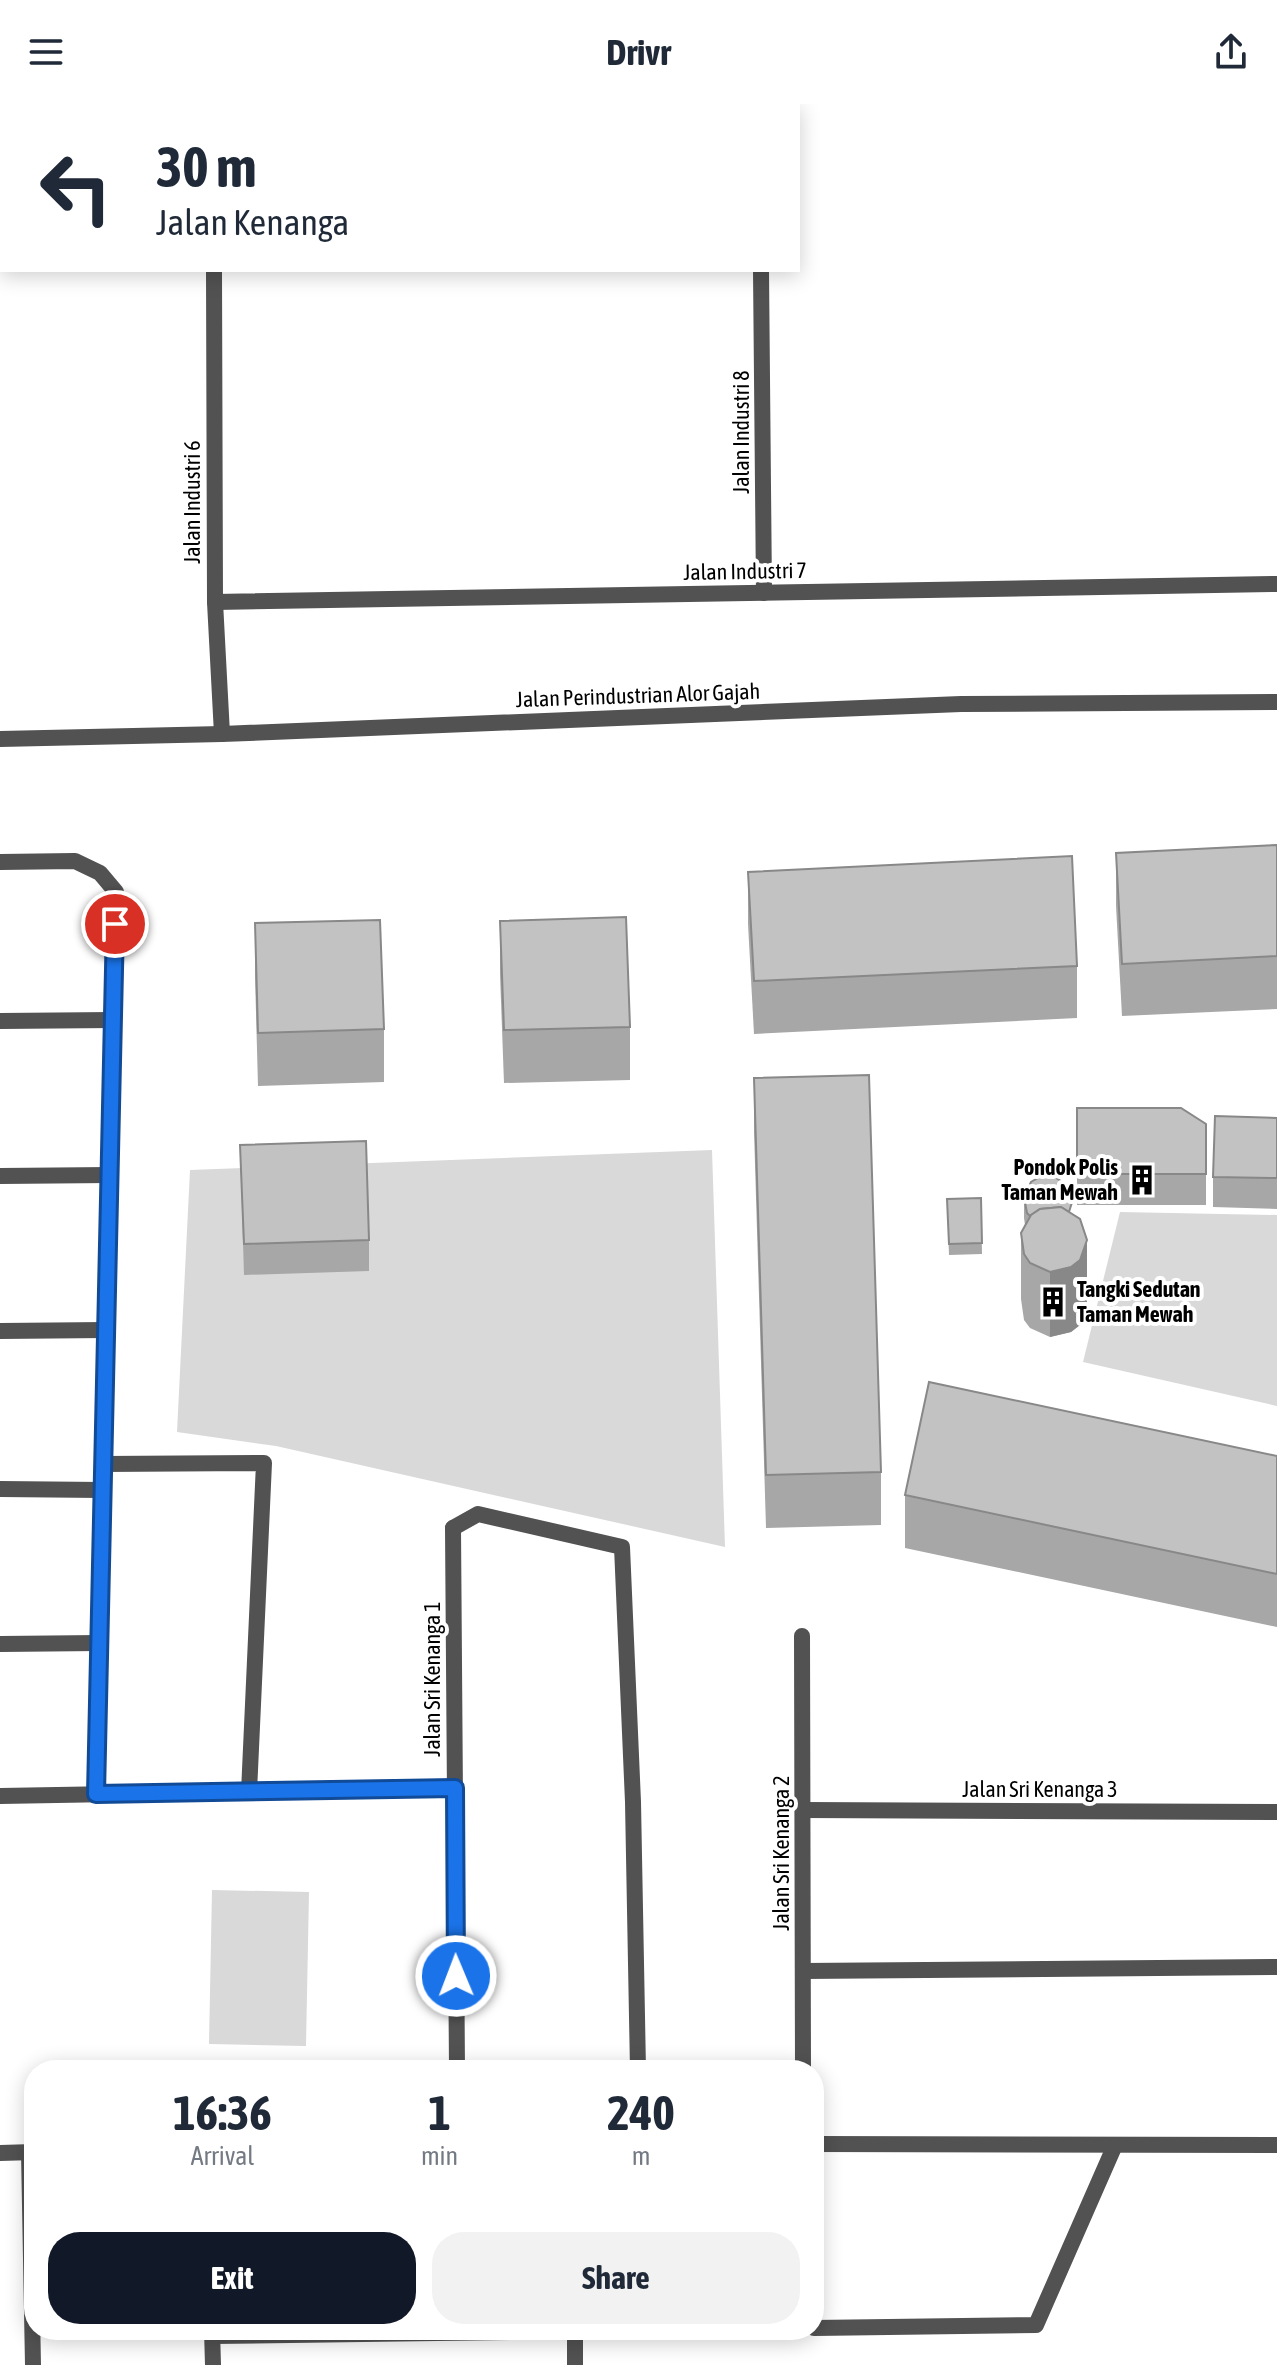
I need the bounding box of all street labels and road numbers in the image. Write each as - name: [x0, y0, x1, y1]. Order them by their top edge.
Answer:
- street label: Jalan Industri 8: [728, 370, 754, 494]
- street label: Jalan Industri 6: [179, 440, 205, 564]
- street label: Jalan Industri 7: [683, 557, 807, 585]
- street label: Jalan Perindustrian Alor Gajah: [515, 678, 761, 712]
- street label: Jalan Sri Kenanga 1: [419, 1601, 445, 1757]
- street label: Jalan Sri Kenanga 2: [768, 1775, 794, 1931]
- street label: Jalan Sri Kenanga 3: [962, 1776, 1118, 1802]

